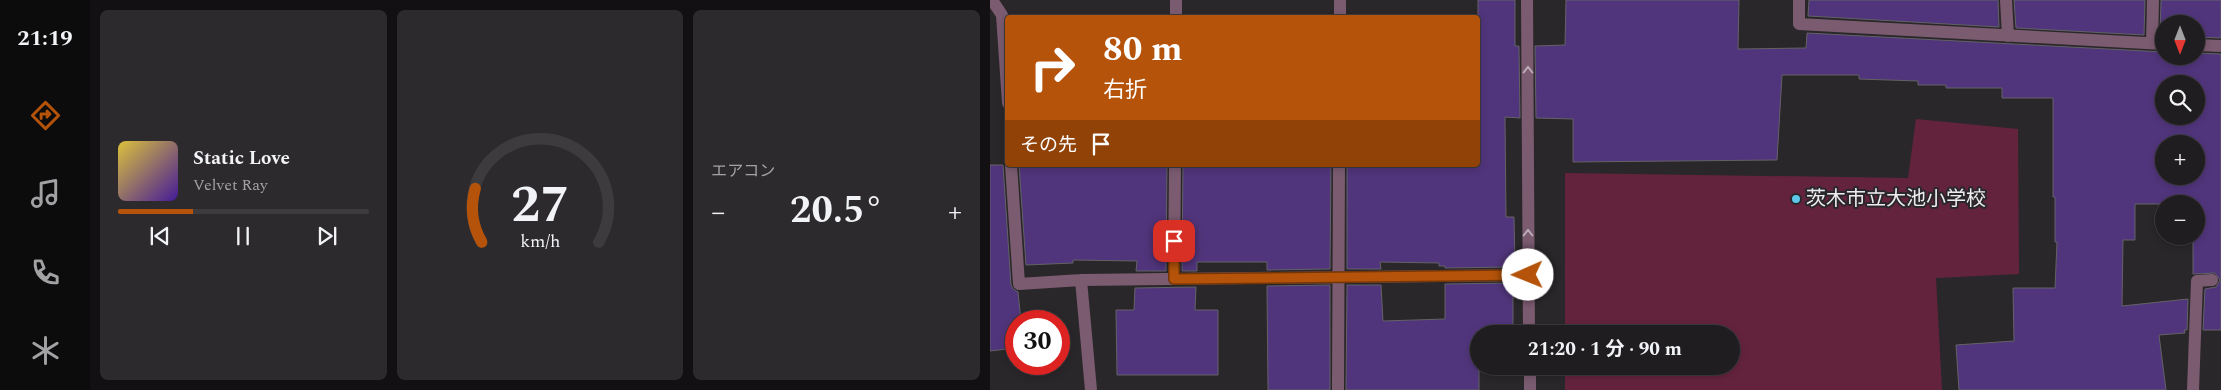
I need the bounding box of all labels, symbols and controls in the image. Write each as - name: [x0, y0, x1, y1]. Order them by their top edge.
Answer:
- north arrow: [2155, 15, 2205, 65]
- map controls: [2155, 15, 2205, 245]
- text: 21:19: [17, 22, 73, 55]
- text: 80 m: [1103, 23, 1183, 76]
- icon: right: [1020, 35, 1085, 100]
- one-way arrow: [1523, 66, 1533, 74]
- text: 右折: [1103, 74, 1147, 107]
- button: search: [2155, 75, 2205, 125]
- icon: directions: [28, 98, 63, 133]
- icon: arrive: [1087, 130, 1115, 158]
- text: その先: [1020, 131, 1077, 160]
- button: +: [2155, 135, 2205, 185]
- text: Static Love: [193, 144, 290, 173]
- text: エアコン: [711, 159, 775, 183]
- text: 27: [511, 166, 569, 245]
- text: Velvet Ray: [193, 173, 268, 197]
- icon: music: [28, 176, 63, 211]
- text: 20.5°: [790, 182, 883, 240]
- place label: 茨木市立大池小学校: [1806, 184, 1986, 214]
- text: −: [711, 191, 725, 234]
- text: +: [948, 191, 962, 234]
- marker: 茨木市立大池小学校: [1790, 193, 1802, 205]
- button: −: [2155, 195, 2205, 245]
- pin: [1153, 220, 1195, 262]
- icon: previous: [146, 222, 174, 250]
- icon: pause: [229, 222, 257, 250]
- icon: next: [313, 222, 341, 250]
- icon: arrive: [1160, 227, 1188, 255]
- text: km/h: [520, 228, 560, 255]
- one-way arrow: [1523, 228, 1533, 236]
- position arrow: [1501, 248, 1553, 300]
- icon: phone: [28, 255, 63, 290]
- speed limit sign: 30: [1005, 310, 1070, 375]
- icon: climate: [28, 333, 63, 368]
- text: 21:20 · 1 分 · 90 m: [1528, 335, 1682, 364]

